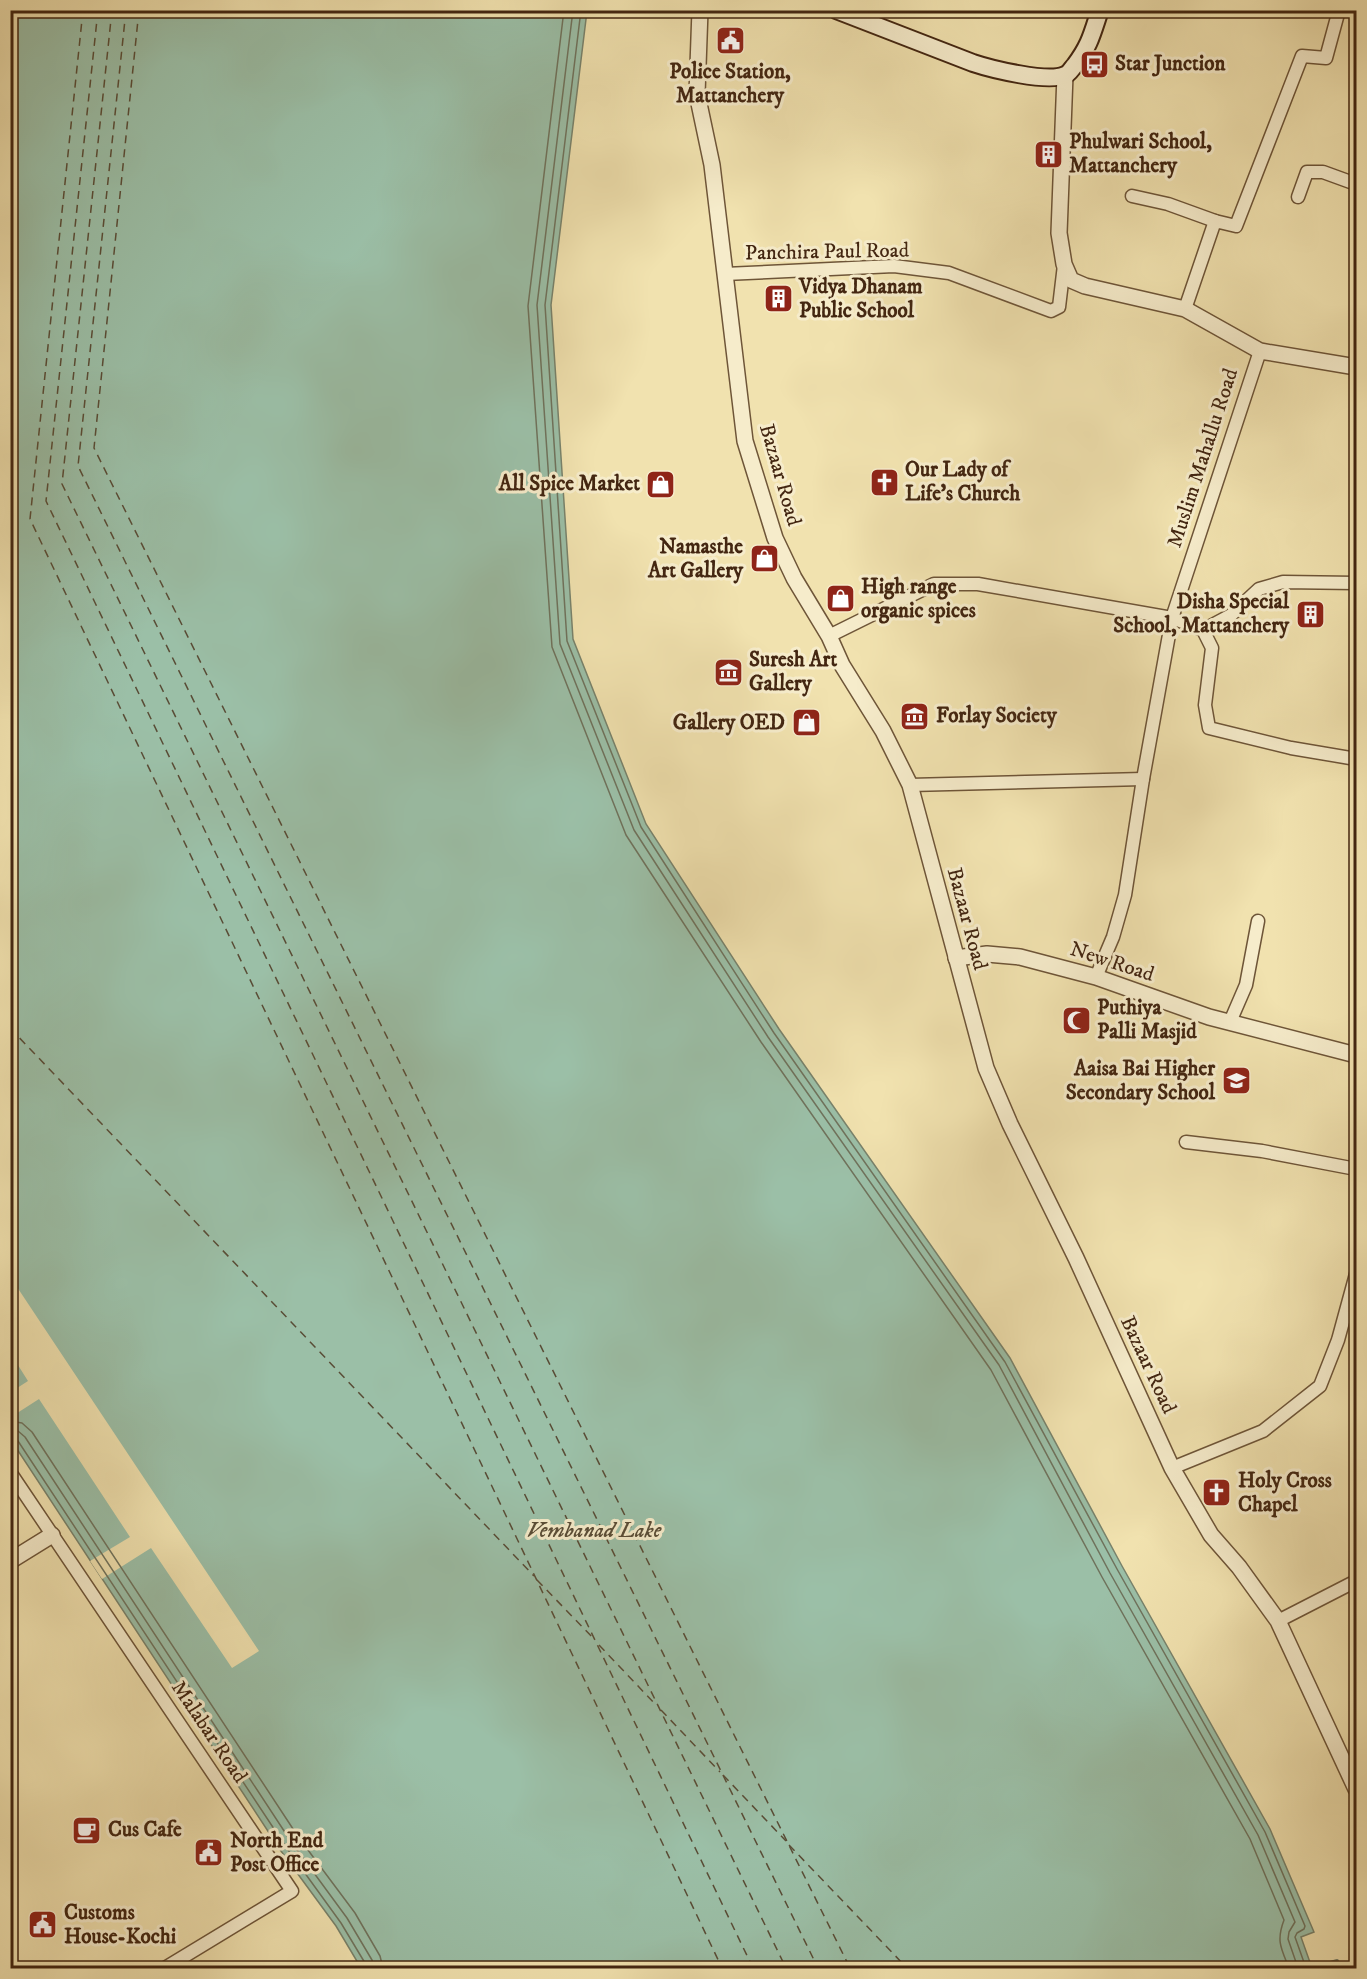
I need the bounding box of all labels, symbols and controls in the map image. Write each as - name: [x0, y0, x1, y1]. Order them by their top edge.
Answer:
- public building icon: Police Station, Mattanchery: [714, 25, 746, 57]
- bus stop icon: Star Junction: [1078, 48, 1110, 80]
- place label: Star Junction: [1115, 51, 1226, 77]
- place label: Police Station, Mattanchery: [669, 59, 791, 109]
- place label: Phulwari School, Mattanchery: [1069, 129, 1212, 179]
- building icon: Phulwari School, Mattanchery: [1032, 138, 1064, 170]
- street label: Panchira Paul Road: [745, 238, 910, 266]
- place label: Vidya Dhanam Public School: [798, 274, 923, 324]
- building icon: Vidya Dhanam Public School: [762, 283, 794, 315]
- street label: Muslim Mahallu Road: [1162, 365, 1244, 551]
- street label: Bazaar Road: [753, 421, 807, 530]
- place label: Our Lady of Life's Church: [905, 457, 1021, 507]
- church icon: Our Lady of Life's Church: [868, 466, 900, 498]
- shop icon: All Spice Market: [645, 468, 677, 500]
- place label: All Spice Market: [498, 471, 640, 497]
- place label: Namasthe Art Gallery: [647, 534, 744, 584]
- shop icon: Namasthe Art Gallery: [748, 543, 780, 575]
- place label: High range organic spices: [861, 574, 976, 624]
- shop icon: High range organic spices: [824, 583, 856, 615]
- place label: Disha Special School, Mattanchery: [1113, 589, 1290, 639]
- building icon: Disha Special School, Mattanchery: [1294, 598, 1326, 630]
- place label: Suresh Art Gallery: [749, 647, 837, 697]
- museum icon: Suresh Art Gallery: [712, 656, 744, 688]
- museum icon: Forlay Society: [899, 700, 931, 732]
- place label: Forlay Society: [936, 703, 1058, 729]
- shop icon: Gallery OED: [790, 707, 822, 739]
- place label: Gallery OED: [673, 710, 785, 736]
- street label: Bazaar Road: [941, 865, 993, 974]
- street label: New Road: [1067, 936, 1158, 988]
- place label: Puthiya Palli Masjid: [1097, 995, 1197, 1046]
- mosque icon: Puthiya Palli Masjid: [1060, 1004, 1092, 1036]
- place label: Aaisa Bai Higher Secondary School: [1066, 1056, 1216, 1106]
- school or university icon: Aaisa Bai Higher Secondary School: [1220, 1065, 1252, 1097]
- street label: Bazaar Road: [1114, 1312, 1182, 1419]
- place label: Holy Cross Chapel: [1238, 1468, 1332, 1518]
- church icon: Holy Cross Chapel: [1201, 1477, 1233, 1509]
- water label: Vembanad Lake: [527, 1517, 662, 1544]
- street label: Malabar Road: [165, 1676, 253, 1789]
- cafe icon: Cus Cafe: [71, 1814, 103, 1846]
- place label: Cus Cafe: [108, 1817, 182, 1843]
- place label: North End Post Office: [230, 1828, 324, 1878]
- public building icon: North End Post Office: [193, 1837, 225, 1869]
- place label: Customs House-Kochi: [64, 1900, 177, 1950]
- public building icon: Customs House-Kochi: [27, 1909, 59, 1941]

